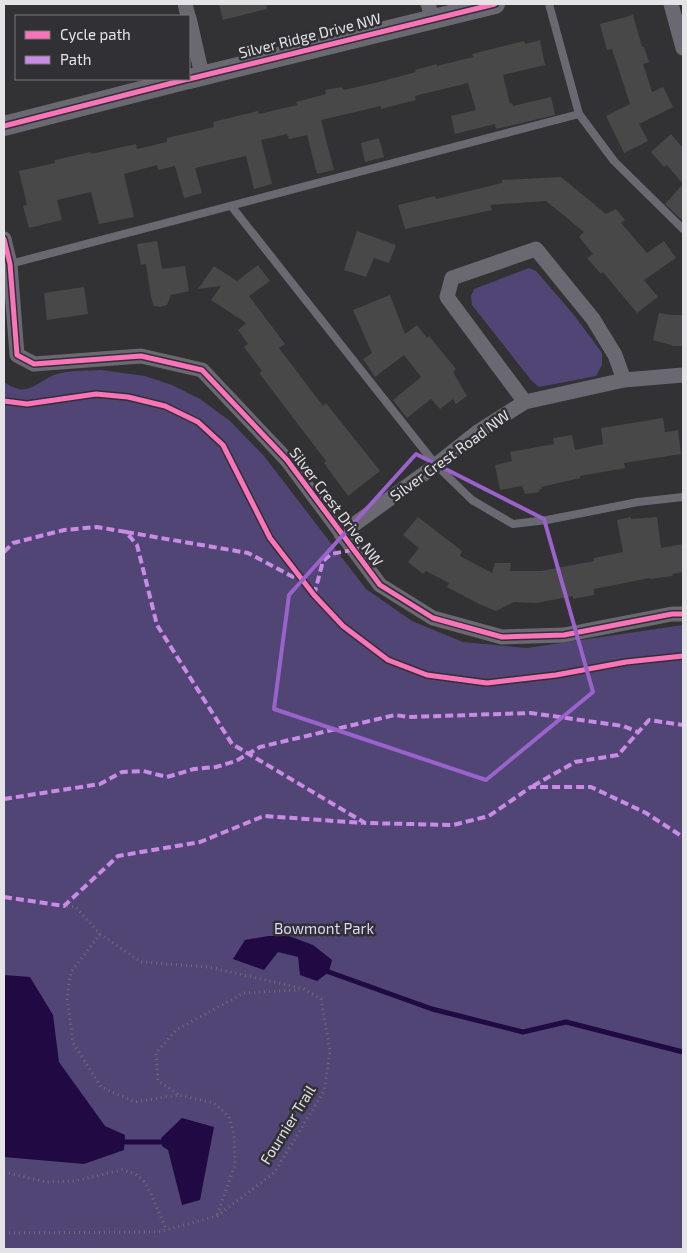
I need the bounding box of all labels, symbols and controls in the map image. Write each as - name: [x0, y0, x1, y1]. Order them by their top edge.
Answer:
- street label: Silver Ridge Drive NW: [237, 9, 383, 61]
- legend: [15, 15, 190, 80]
- text: Cycle path: [60, 25, 131, 43]
- text: Path: [60, 50, 91, 68]
- street label: Silver Crest Road NW: [386, 406, 513, 505]
- street label: Silver Crest Drive NW: [286, 443, 387, 569]
- park label: Bowmont Park: [274, 919, 374, 937]
- street label: Fournier Trail: [256, 1081, 319, 1167]

